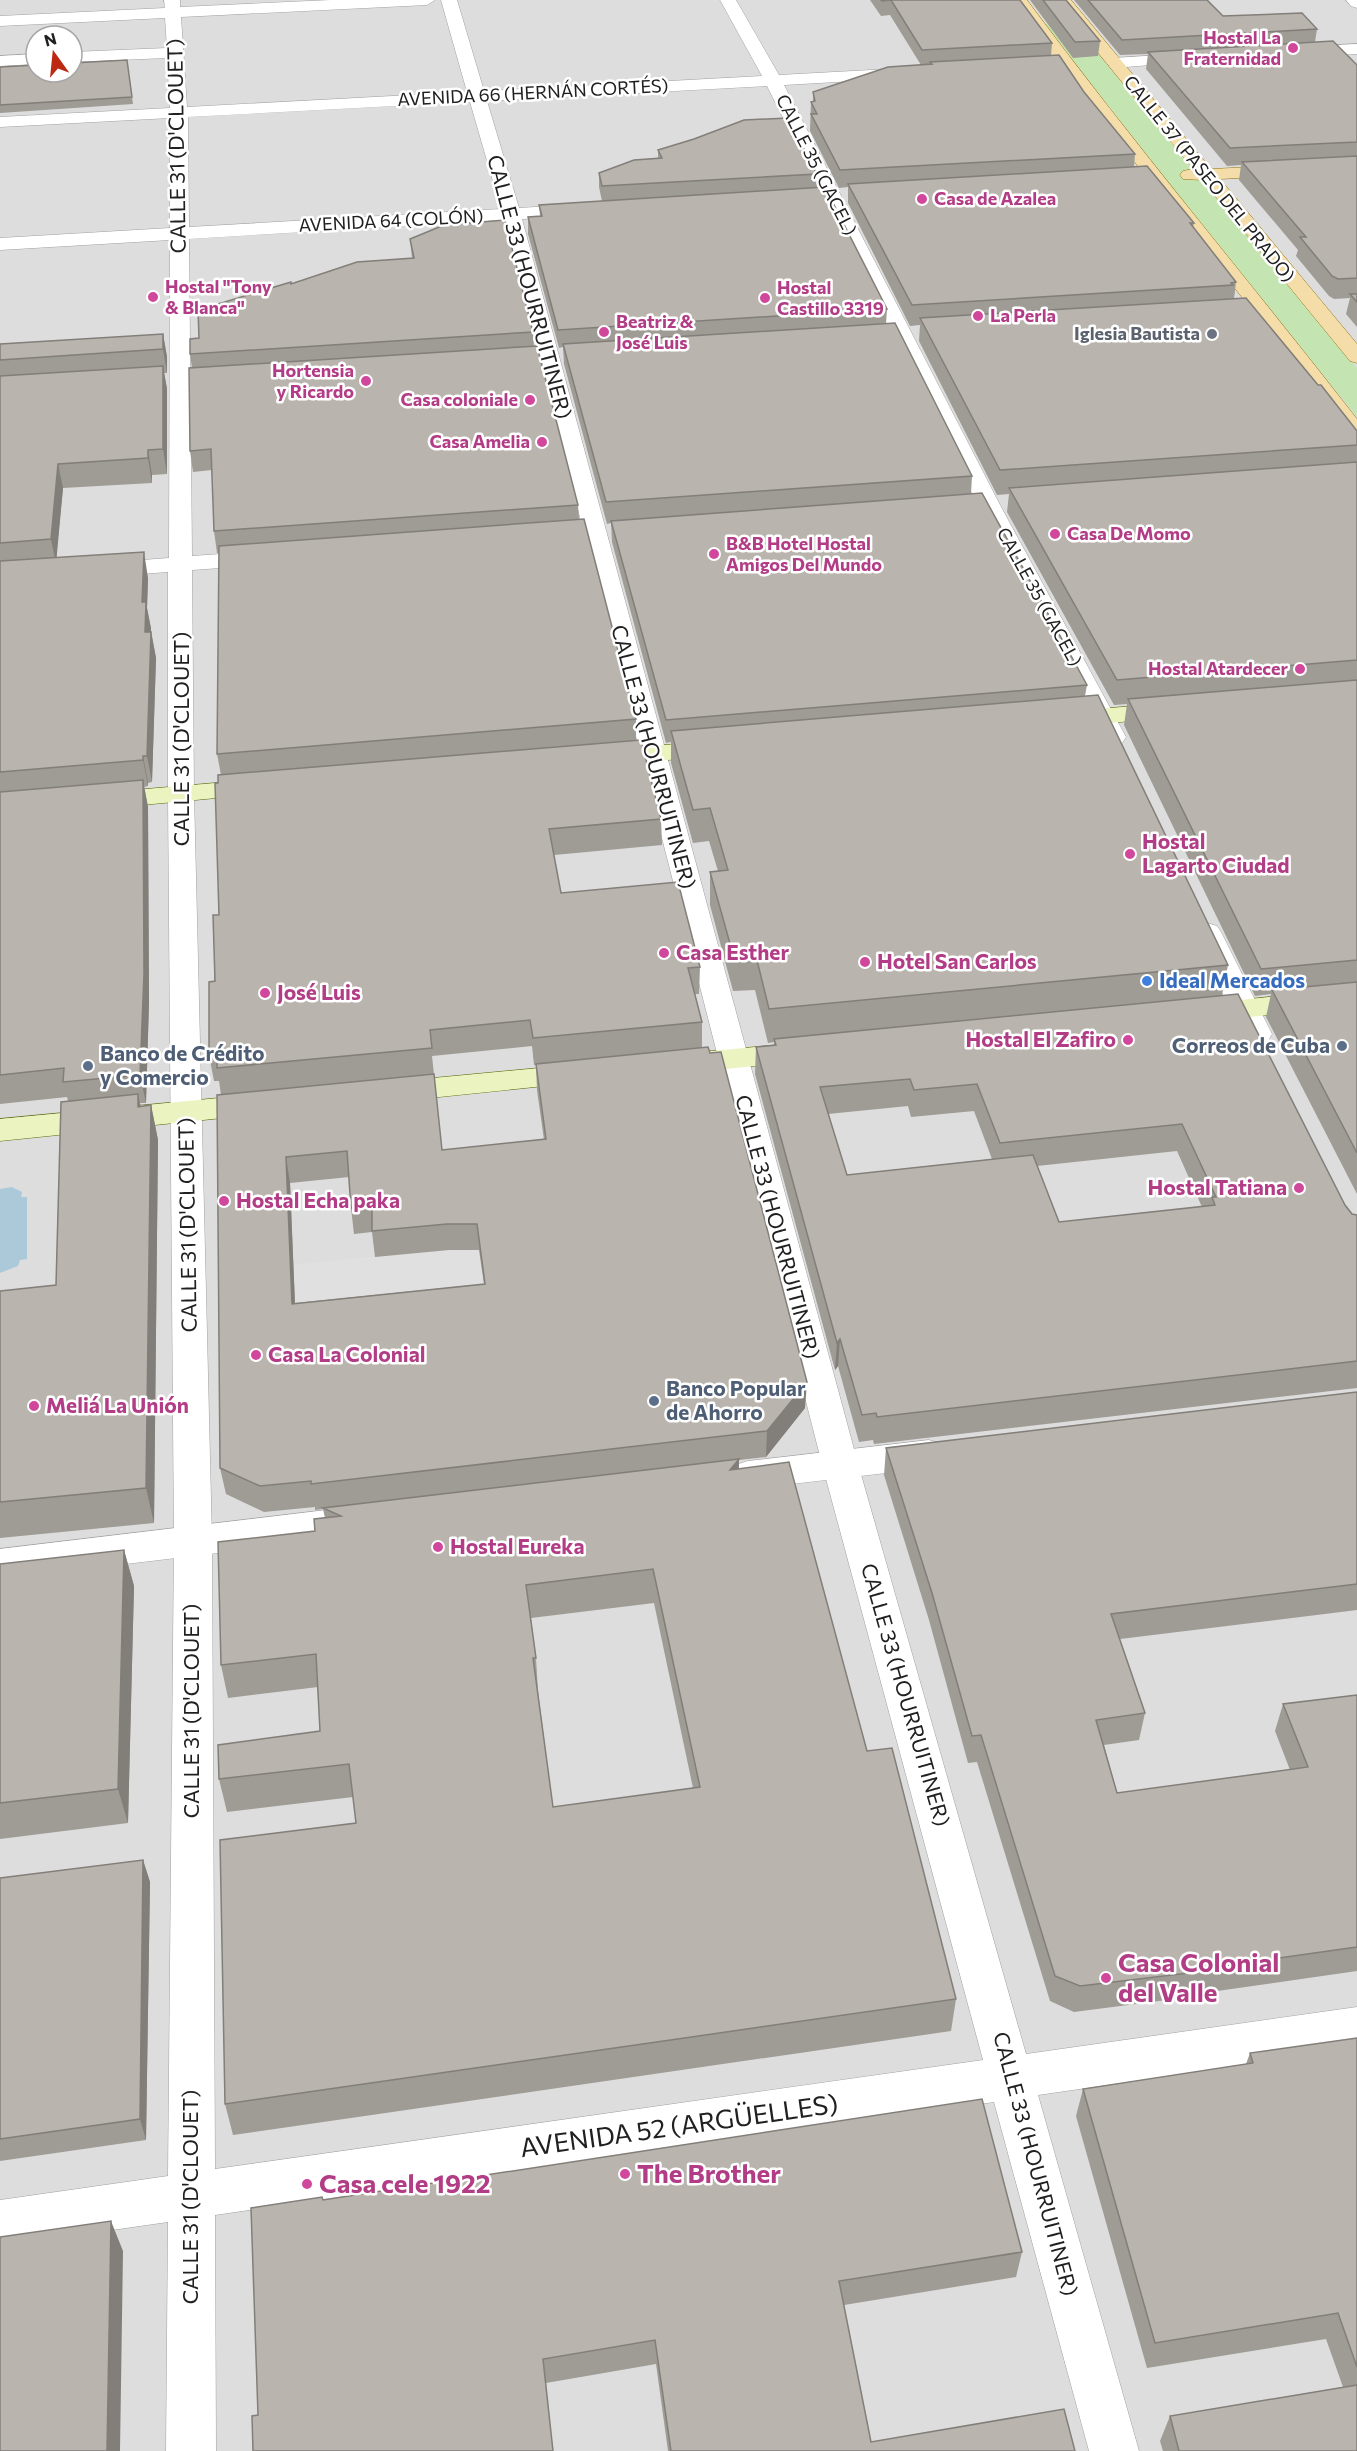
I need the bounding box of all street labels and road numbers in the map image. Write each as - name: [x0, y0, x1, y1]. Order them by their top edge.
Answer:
- street label: CALLE 31 (D'CLOUET): [161, 38, 190, 254]
- street label: CALLE 37 (PASEO DEL PRADO): [1120, 71, 1300, 286]
- street label: AVENIDA 66 (HERNÁN CORTÉS): [397, 74, 669, 110]
- street label: CALLE 35 (GACEL): [772, 90, 862, 239]
- street label: CALLE 33 (HOURRUITINER): [483, 152, 578, 421]
- street label: AVENIDA 64 (COLÓN): [298, 204, 484, 236]
- street label: CALLE 35 (GACEL): [993, 523, 1087, 670]
- street label: CALLE 33 (HOURRUITINER): [607, 622, 702, 891]
- street label: CALLE 31 (D'CLOUET): [168, 632, 193, 846]
- street label: CALLE 33 (HOURRUITINER): [731, 1092, 826, 1361]
- street label: CALLE 31 (D'CLOUET): [172, 1117, 201, 1333]
- street label: CALLE 33 (HOURRUITINER): [857, 1560, 956, 1829]
- street label: CALLE 31 (D'CLOUET): [178, 1604, 203, 1818]
- street label: CALLE 33 (HOURRUITINER): [989, 2029, 1084, 2298]
- street label: AVENIDA 52 (ARGÜELLES): [518, 2087, 840, 2162]
- street label: CALLE 31 (D'CLOUET): [177, 2090, 202, 2304]

